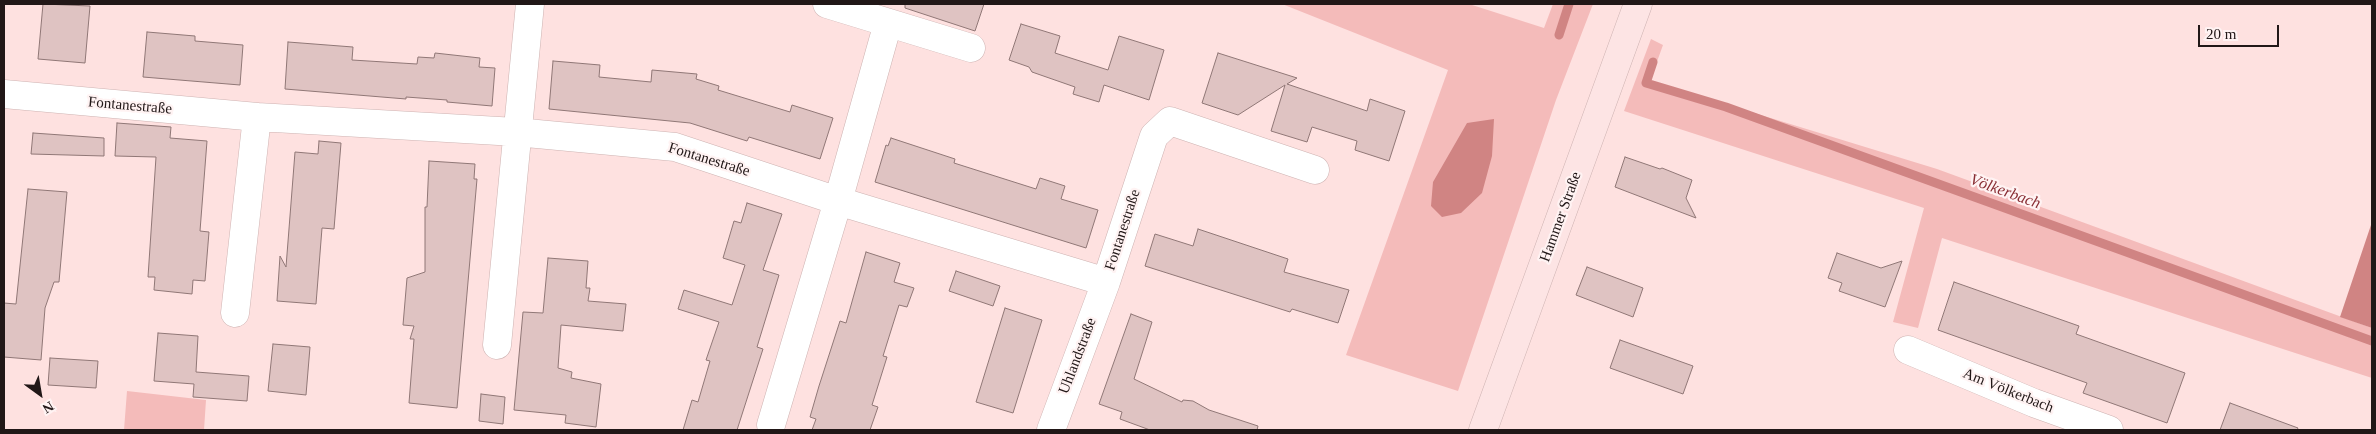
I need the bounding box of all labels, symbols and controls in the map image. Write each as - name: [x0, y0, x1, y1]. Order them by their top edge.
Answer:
- scale bar: [2201, 15, 2282, 47]
- text: 20 m: [2206, 26, 2236, 42]
- street label: Fontanestraße: [87, 93, 173, 119]
- street label: Fontanestraße: [666, 139, 752, 181]
- street label: Hammer Straße: [1536, 169, 1586, 265]
- water label: Völkerbach: [1967, 170, 2043, 214]
- street label: Fontanestraße: [1101, 187, 1145, 273]
- street label: Uhlandstraße: [1055, 315, 1101, 397]
- street label: Am Völkerbach: [1960, 365, 2056, 417]
- north arrow: [15, 369, 65, 419]
- text: N: [40, 398, 56, 416]

